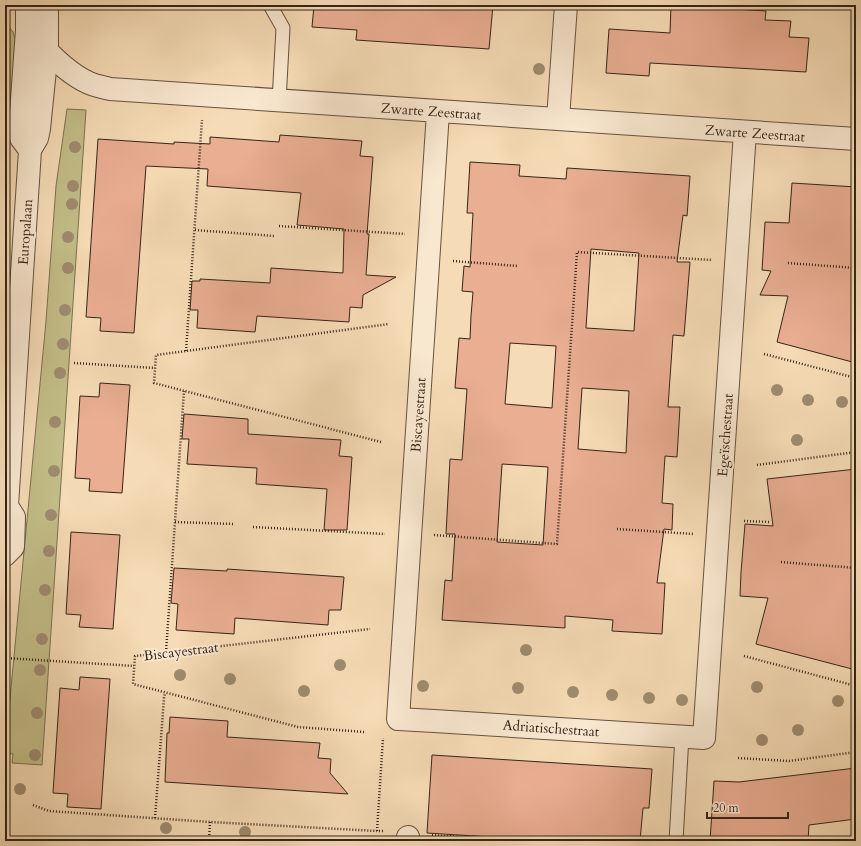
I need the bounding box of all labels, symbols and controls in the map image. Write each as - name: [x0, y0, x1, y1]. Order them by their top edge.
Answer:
- street label: Zwarte Zeestraat: [380, 99, 482, 125]
- street label: Zwarte Zeestraat: [704, 121, 806, 147]
- street label: Europalaan: [14, 198, 37, 266]
- street label: Biscayestraat: [406, 376, 431, 453]
- street label: Egeïschestraat: [713, 392, 738, 477]
- street label: Biscayestraat: [143, 637, 220, 665]
- street label: Adriatischestraat: [502, 716, 600, 741]
- scale bar: [707, 794, 788, 820]
- text: 20 m: [713, 800, 740, 816]

